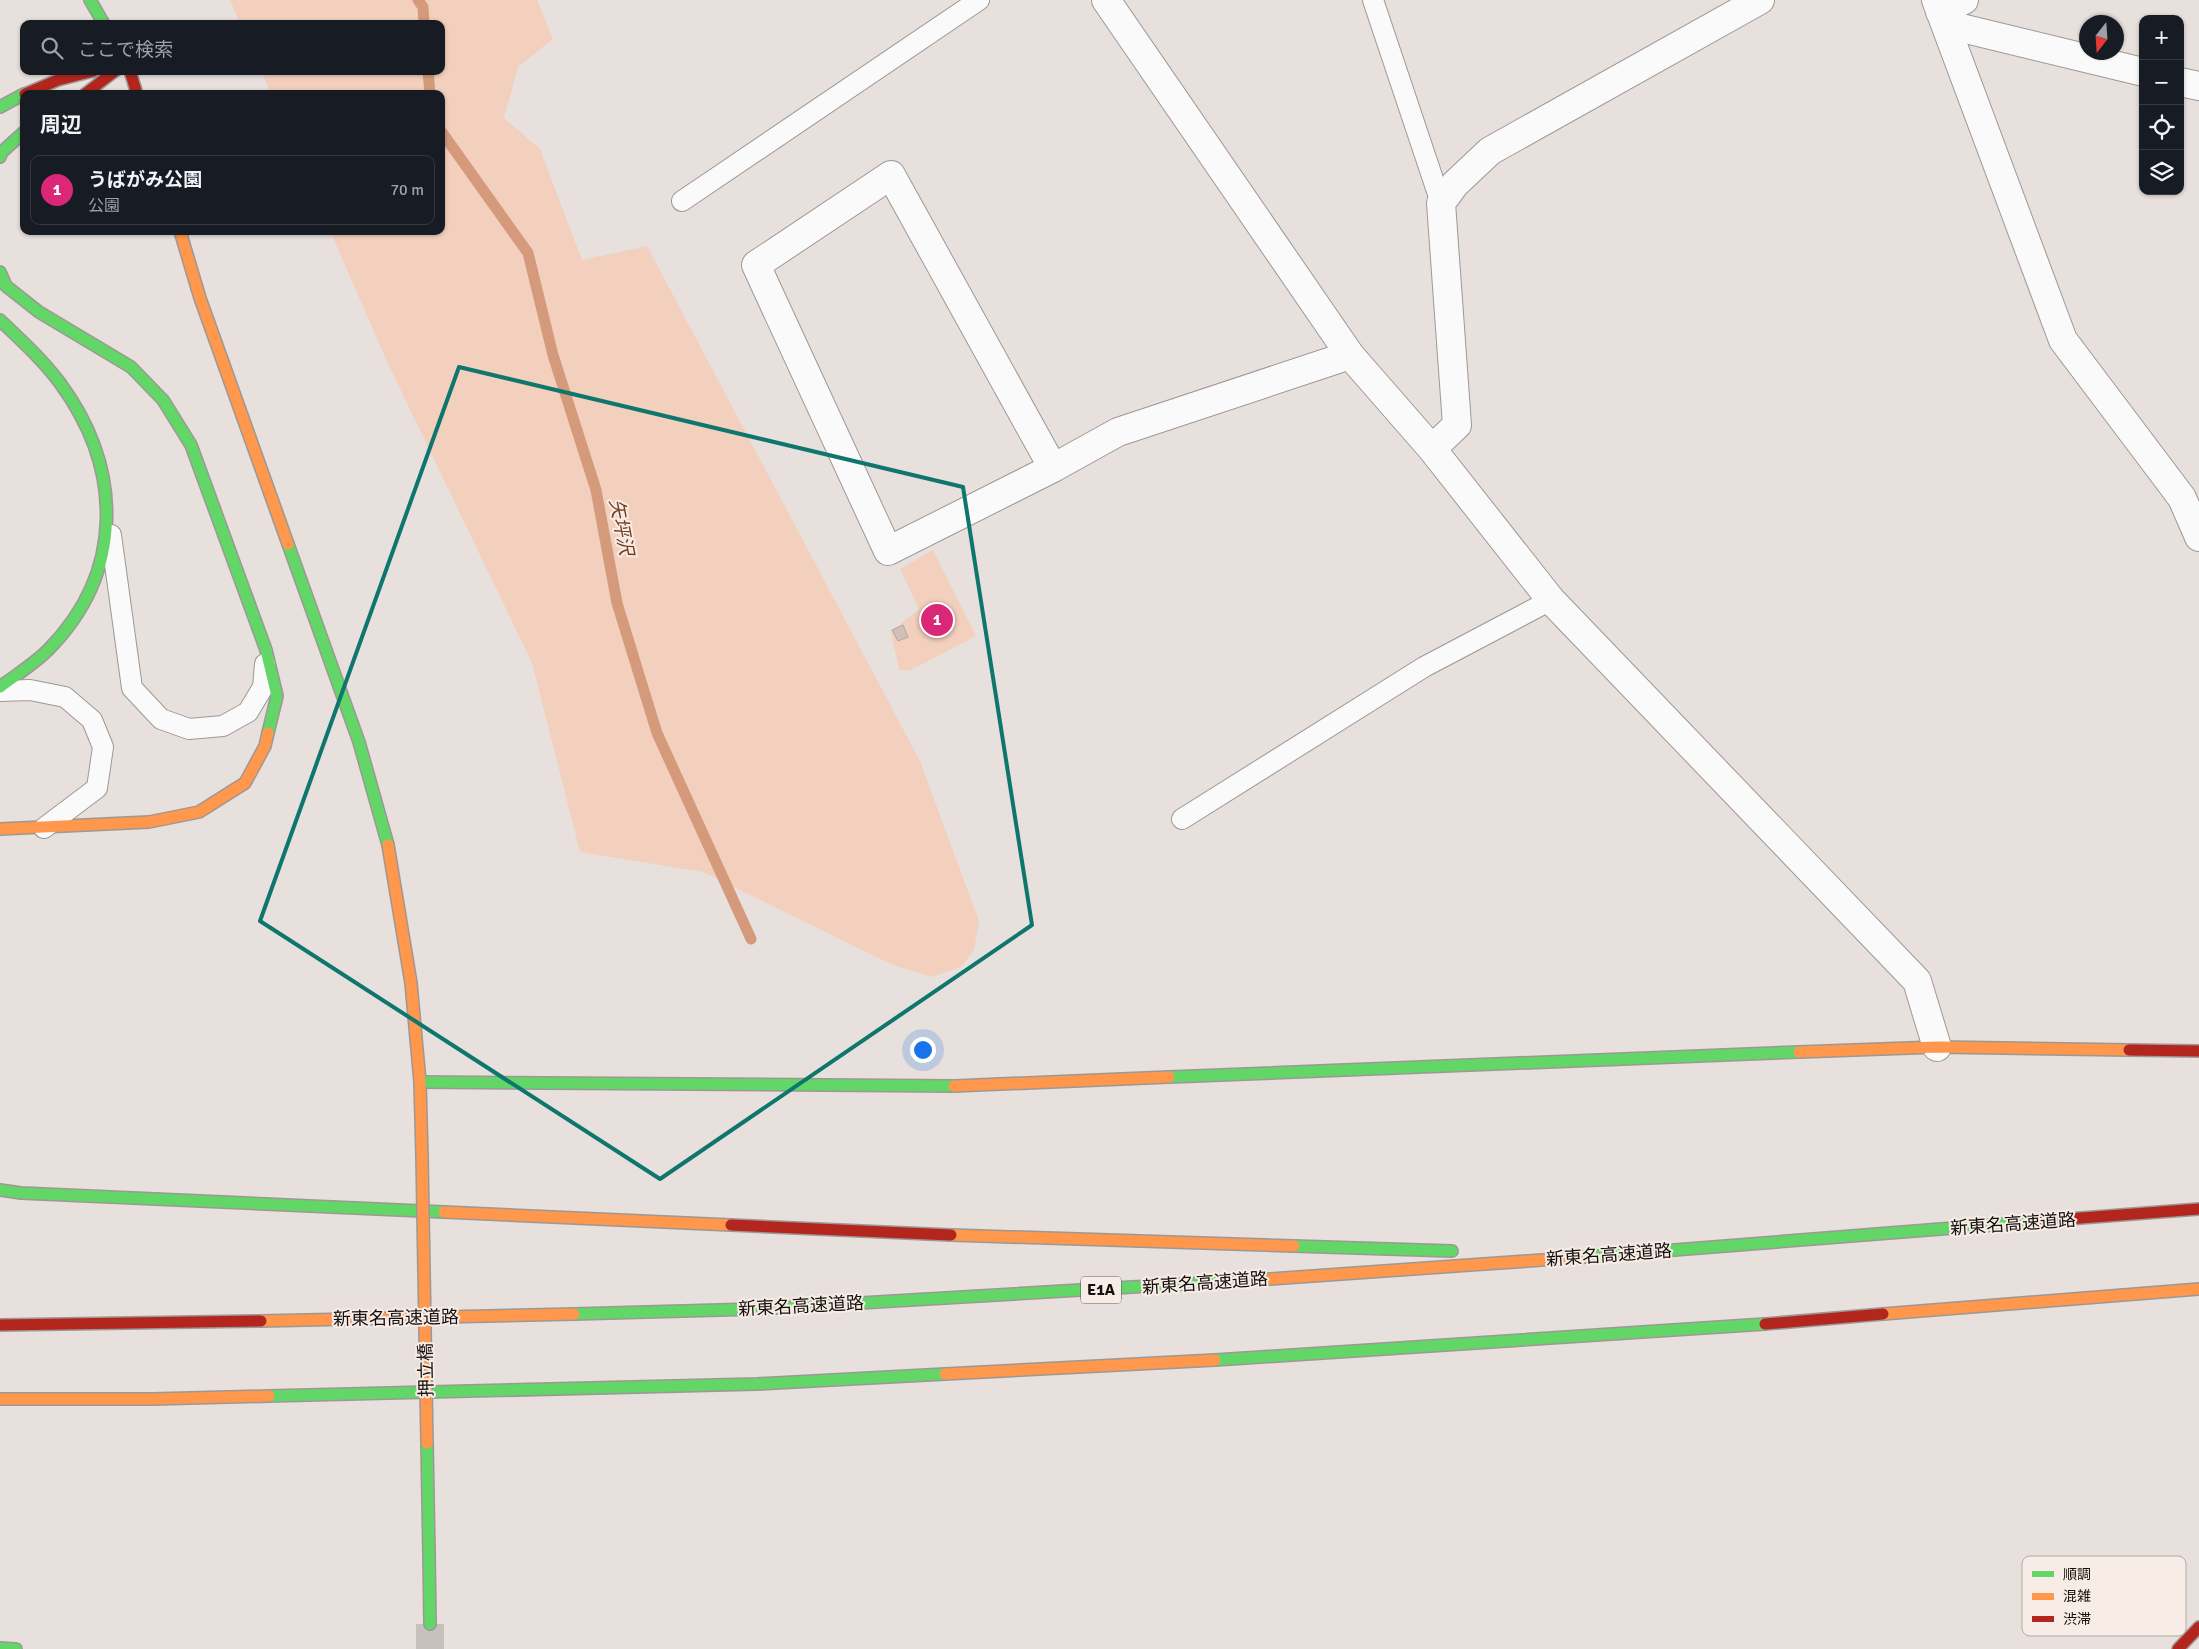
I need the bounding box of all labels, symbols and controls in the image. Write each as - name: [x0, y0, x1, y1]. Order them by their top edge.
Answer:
- north arrow: [2079, 15, 2124, 60]
- map controls: [2139, 15, 2184, 195]
- button: +: [2139, 15, 2184, 60]
- search box: [20, 20, 445, 75]
- icon: search: [38, 34, 66, 62]
- text: ここで検索: [78, 38, 173, 62]
- button: −: [2139, 60, 2184, 105]
- button: locate: [2139, 105, 2184, 150]
- text: 周辺: [40, 112, 82, 138]
- button: layers: [2139, 150, 2184, 195]
- text: うばがみ公園: [88, 168, 202, 192]
- text: 1: [53, 180, 61, 200]
- text: 70 m: [390, 180, 424, 200]
- text: 公園: [88, 196, 120, 216]
- water label: 矢坪沢: [604, 497, 639, 560]
- pin: 1: [921, 601, 953, 639]
- your location: [910, 1037, 936, 1063]
- street label: 新東名高速道路: [1949, 1209, 2077, 1239]
- street label: 新東名高速道路: [1545, 1240, 1673, 1270]
- street label: 新東名高速道路: [1141, 1268, 1269, 1298]
- road number: E1A: [1081, 1276, 1121, 1304]
- street label: 新東名高速道路: [738, 1292, 864, 1320]
- street label: 新東名高速道路: [333, 1306, 459, 1330]
- street label: 押立橋: [415, 1343, 437, 1397]
- legend: [2022, 1556, 2186, 1636]
- text: 順調: [2063, 1566, 2091, 1583]
- text: 混雑: [2063, 1588, 2091, 1605]
- text: 渋滞: [2063, 1611, 2091, 1628]

